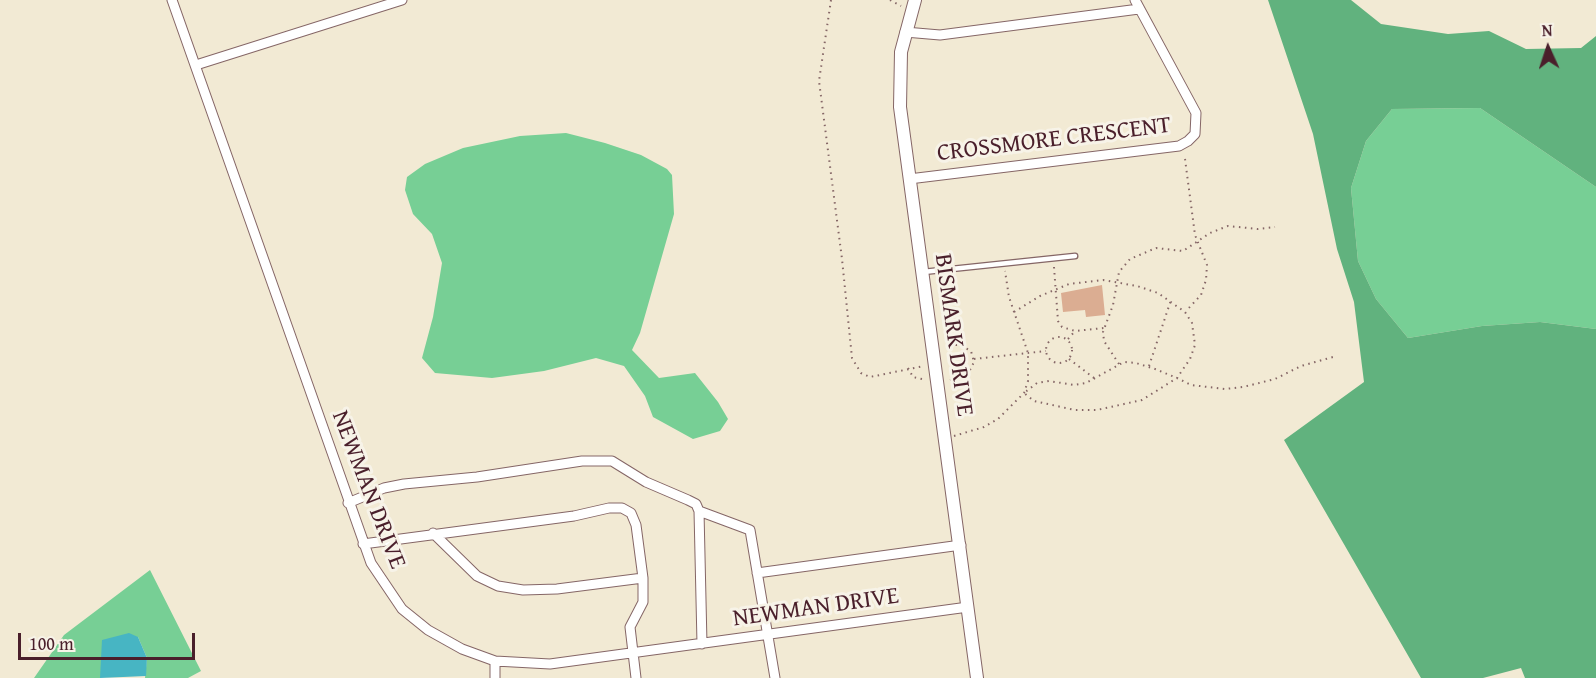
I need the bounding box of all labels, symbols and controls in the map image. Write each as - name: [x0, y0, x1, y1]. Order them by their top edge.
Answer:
- north arrow: [1518, 18, 1578, 78]
- text: N: [1541, 18, 1553, 42]
- street label: CROSSMORE CRESCENT: [935, 111, 1173, 169]
- street label: BISMARK DRIVE: [927, 252, 979, 418]
- street label: NEWMAN DRIVE: [325, 407, 411, 573]
- street label: NEWMAN DRIVE: [731, 582, 901, 634]
- scale bar: [21, 621, 198, 659]
- text: 100 m: [29, 630, 74, 657]

